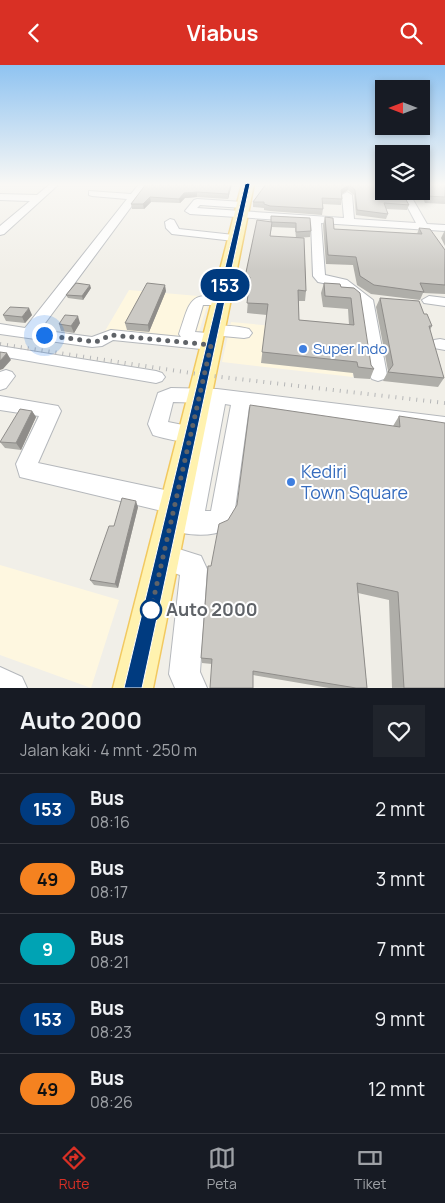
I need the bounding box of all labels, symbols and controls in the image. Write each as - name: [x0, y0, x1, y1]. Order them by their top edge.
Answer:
- text: Viabus: [187, 18, 258, 48]
- icon: back: [20, 19, 48, 47]
- icon: search: [397, 19, 425, 47]
- north arrow: [375, 80, 430, 135]
- map controls: [375, 80, 430, 200]
- button: layers: [375, 145, 430, 200]
- line badge: 153: [196, 269, 254, 301]
- text: 153: [211, 273, 239, 297]
- your location: [32, 323, 57, 348]
- place label: Super Indo: [313, 338, 387, 359]
- marker: Super Indo: [297, 343, 309, 355]
- place label: Kediri Town Square: [301, 459, 408, 504]
- marker: Kediri Town Square: [285, 476, 297, 488]
- place label: Auto 2000: [166, 597, 258, 621]
- marker: Auto 2000: [140, 599, 162, 621]
- text: Auto 2000: [20, 703, 142, 736]
- button: heart: [373, 705, 425, 757]
- text: Jalan kaki · 4 mnt · 250 m: [20, 739, 197, 761]
- text: Bus: [90, 785, 124, 811]
- text: 2 mnt: [375, 796, 425, 822]
- text: 153: [33, 797, 62, 821]
- text: 08:16: [90, 811, 130, 833]
- text: Bus: [90, 855, 124, 881]
- text: 3 mnt: [376, 866, 425, 892]
- text: 49: [37, 867, 58, 891]
- text: 08:17: [90, 881, 128, 903]
- text: Bus: [90, 925, 124, 951]
- text: 7 mnt: [377, 936, 425, 962]
- text: 9: [42, 937, 53, 961]
- text: 08:21: [90, 951, 129, 973]
- text: Bus: [90, 995, 124, 1021]
- text: 9 mnt: [374, 1006, 425, 1032]
- text: 153: [33, 1007, 62, 1031]
- text: 08:23: [90, 1021, 132, 1043]
- text: Bus: [90, 1065, 124, 1091]
- text: 12 mnt: [368, 1076, 425, 1102]
- text: 49: [37, 1077, 58, 1101]
- text: 08:26: [90, 1091, 133, 1113]
- tab: Rute: [59, 1144, 89, 1193]
- tab: Peta: [207, 1144, 237, 1193]
- tab: Tiket: [354, 1144, 386, 1193]

